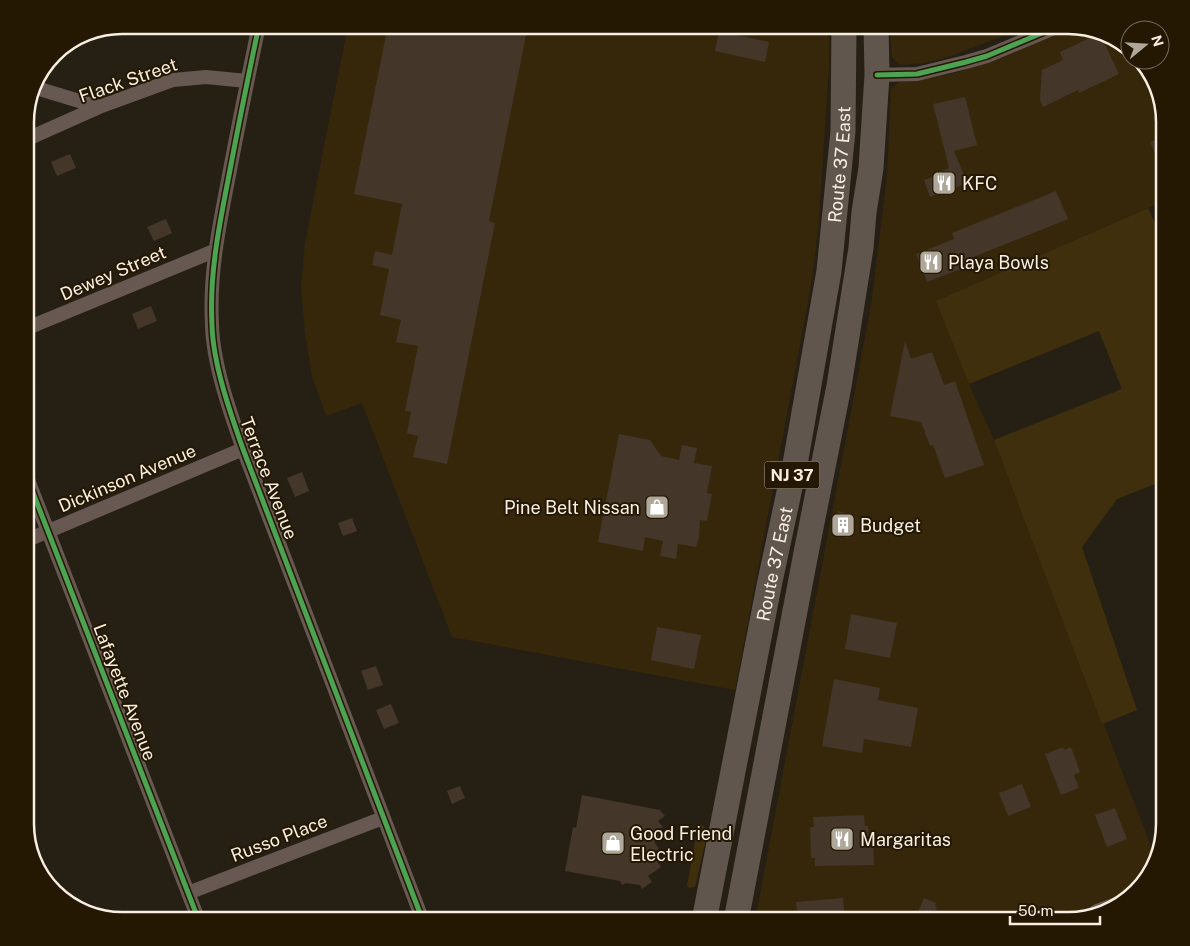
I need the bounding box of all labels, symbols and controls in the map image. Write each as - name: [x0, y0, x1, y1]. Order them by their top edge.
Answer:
- north arrow: [1120, 20, 1170, 70]
- text: N: [1148, 33, 1167, 49]
- street label: Flack Street: [76, 53, 180, 107]
- street label: Route 37 East: [823, 106, 854, 224]
- restaurant icon: KFC: [931, 170, 957, 196]
- place label: KFC: [962, 173, 997, 194]
- street label: Dewey Street: [57, 241, 169, 305]
- restaurant icon: Playa Bowls: [918, 249, 944, 275]
- place label: Playa Bowls: [948, 252, 1049, 273]
- street label: Terrace Avenue: [236, 414, 302, 542]
- street label: Dickinson Avenue: [55, 440, 199, 516]
- road number: NJ 37: [764, 462, 820, 488]
- shop icon: Pine Belt Nissan: [644, 494, 670, 520]
- place label: Pine Belt Nissan: [504, 497, 640, 518]
- street label: Route 37 East: [752, 504, 796, 623]
- building icon: Budget: [830, 512, 856, 538]
- place label: Budget: [860, 515, 921, 536]
- street label: Lafayette Avenue: [89, 621, 161, 763]
- street label: Russo Place: [228, 810, 330, 866]
- place label: Good Friend Electric: [630, 823, 732, 865]
- restaurant icon: Margaritas: [829, 826, 855, 852]
- place label: Margaritas: [860, 829, 951, 850]
- shop icon: Good Friend Electric: [600, 830, 626, 856]
- scale bar: [1010, 894, 1100, 926]
- text: 50 m: [1018, 902, 1053, 919]

